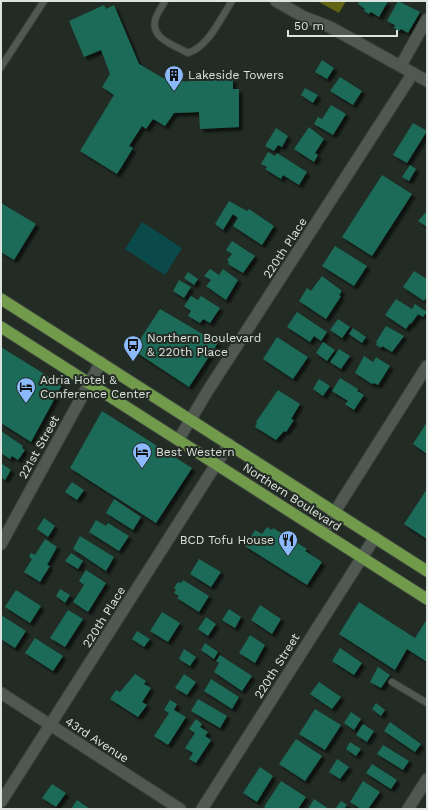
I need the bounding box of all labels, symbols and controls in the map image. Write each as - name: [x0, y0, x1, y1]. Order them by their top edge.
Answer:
- scale bar: [288, 12, 397, 38]
- text: 50 m: [294, 19, 324, 33]
- building icon: Lakeside Towers: [163, 64, 185, 92]
- place label: Lakeside Towers: [188, 68, 284, 82]
- street label: 220th Place: [260, 215, 310, 281]
- place label: Northern Boulevard & 220th Place: [147, 331, 261, 359]
- bus stop icon: Northern Boulevard & 220th Place: [122, 334, 144, 362]
- place label: Adria Hotel & Conference Center: [40, 373, 150, 401]
- hotel icon: Adria Hotel & Conference Center: [15, 376, 37, 404]
- street label: 221st Street: [16, 413, 62, 481]
- hotel icon: Best Western: [131, 441, 153, 469]
- place label: Best Western: [156, 445, 235, 459]
- street label: Northern Boulevard: [240, 460, 344, 534]
- restaurant icon: BCD Tofu House: [277, 529, 299, 557]
- place label: BCD Tofu House: [180, 533, 274, 547]
- street label: 220th Place: [80, 584, 128, 650]
- street label: 220th Street: [251, 631, 303, 701]
- street label: 43rd Avenue: [63, 714, 131, 766]

